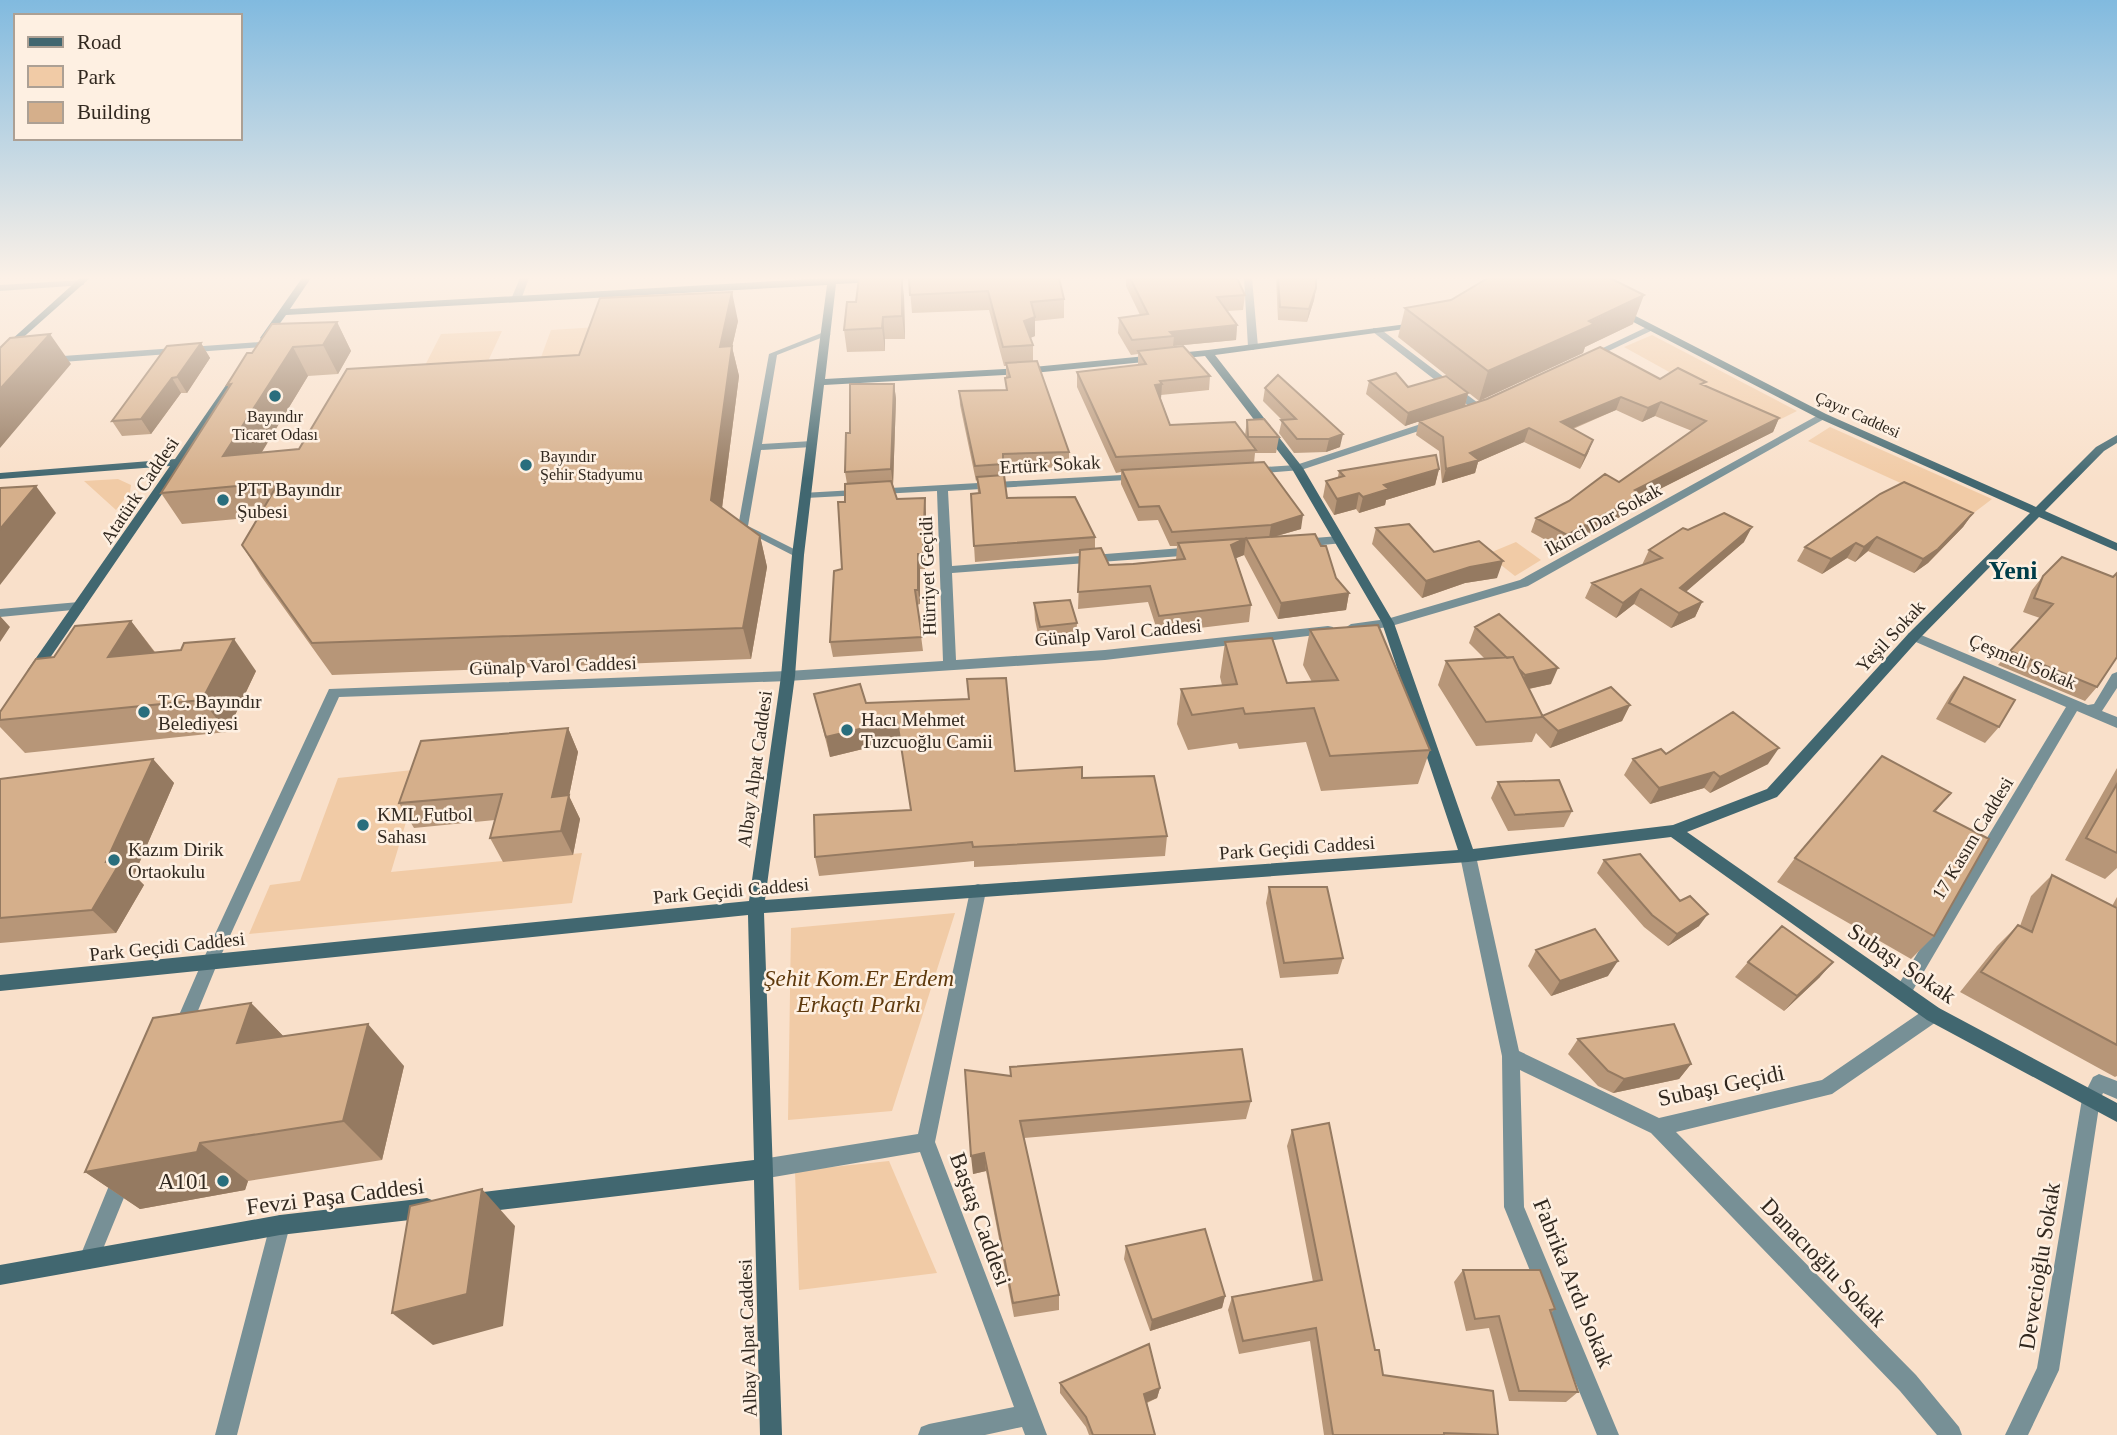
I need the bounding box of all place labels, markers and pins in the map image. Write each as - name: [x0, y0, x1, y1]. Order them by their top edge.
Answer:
- marker: Bayındır Ticaret Odası: [267, 388, 283, 404]
- place label: Bayındır Ticaret Odası: [232, 408, 319, 443]
- place label: Bayındır Şehir Stadyumu: [540, 448, 643, 484]
- marker: Bayındır Şehir Stadyumu: [518, 457, 534, 473]
- place label: PTT Bayındır Şubesi: [237, 479, 342, 522]
- marker: PTT Bayındır Şubesi: [215, 492, 231, 508]
- place label: T.C. Bayındır Belediyesi: [158, 691, 262, 734]
- marker: T.C. Bayındır Belediyesi: [136, 704, 152, 720]
- place label: Hacı Mehmet Tuzcuoğlu Camii: [861, 709, 993, 752]
- marker: Hacı Mehmet Tuzcuoğlu Camii: [839, 722, 855, 738]
- place label: KML Futbol Sahası: [377, 804, 473, 847]
- marker: KML Futbol Sahası: [355, 817, 371, 833]
- place label: Kazım Dirik Ortaokulu: [128, 839, 224, 882]
- marker: Kazım Dirik Ortaokulu: [106, 852, 122, 868]
- place label: A101: [158, 1169, 209, 1194]
- marker: A101: [215, 1173, 231, 1189]

